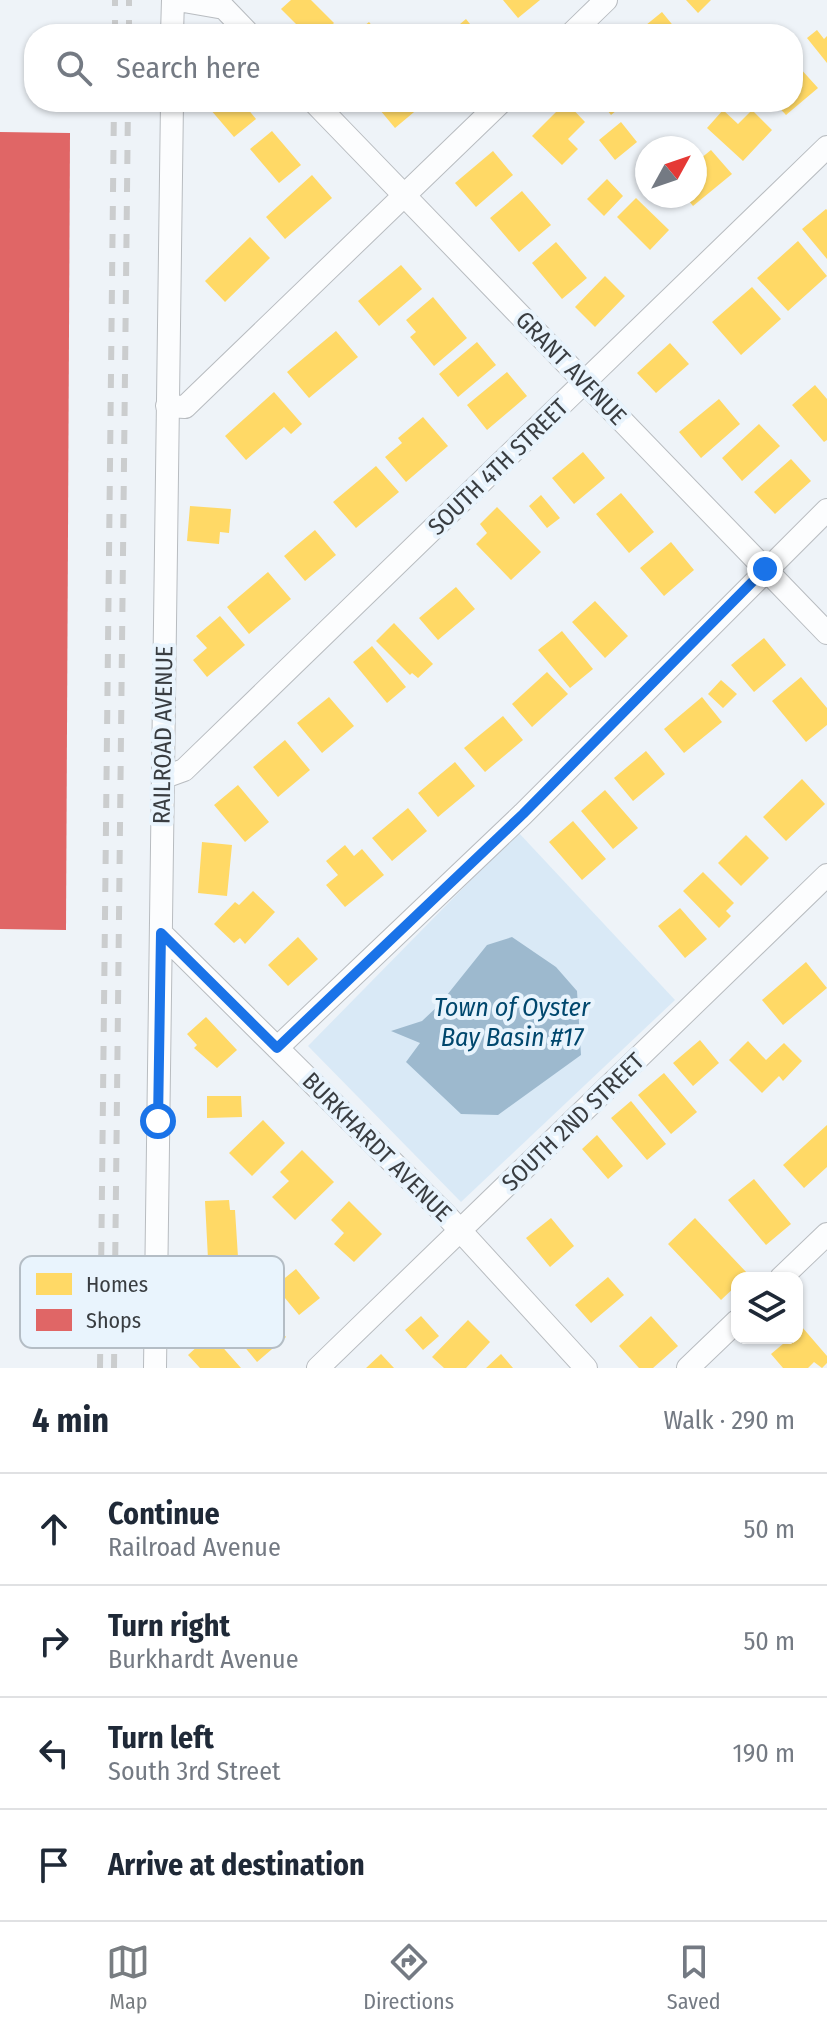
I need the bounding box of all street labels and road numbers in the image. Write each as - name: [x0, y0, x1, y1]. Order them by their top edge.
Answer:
- street label: GRANT AVENUE: [510, 306, 632, 430]
- street label: SOUTH 4TH STREET: [422, 393, 574, 541]
- street label: RAILROAD AVENUE: [147, 646, 179, 824]
- street label: SOUTH 2ND STREET: [496, 1047, 650, 1197]
- street label: BURKHARDT AVENUE: [297, 1067, 457, 1227]

